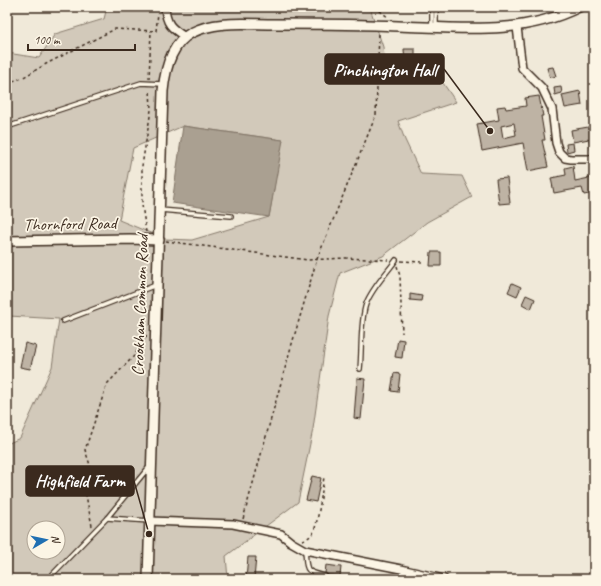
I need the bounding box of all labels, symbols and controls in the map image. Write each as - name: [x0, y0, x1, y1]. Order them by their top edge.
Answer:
- scale bar: [28, 26, 135, 52]
- text: 100 m: [34, 32, 61, 48]
- callout: Pinchington Hall: [325, 54, 444, 84]
- text: Pinchington Hall: [333, 59, 440, 81]
- street label: Thornford Road: [23, 213, 119, 235]
- street label: Crookham Common Road: [127, 231, 153, 376]
- callout: Highfield Farm: [26, 466, 134, 496]
- text: Highfield Farm: [35, 470, 126, 492]
- north arrow: [26, 520, 66, 560]
- text: N: [48, 534, 64, 545]

